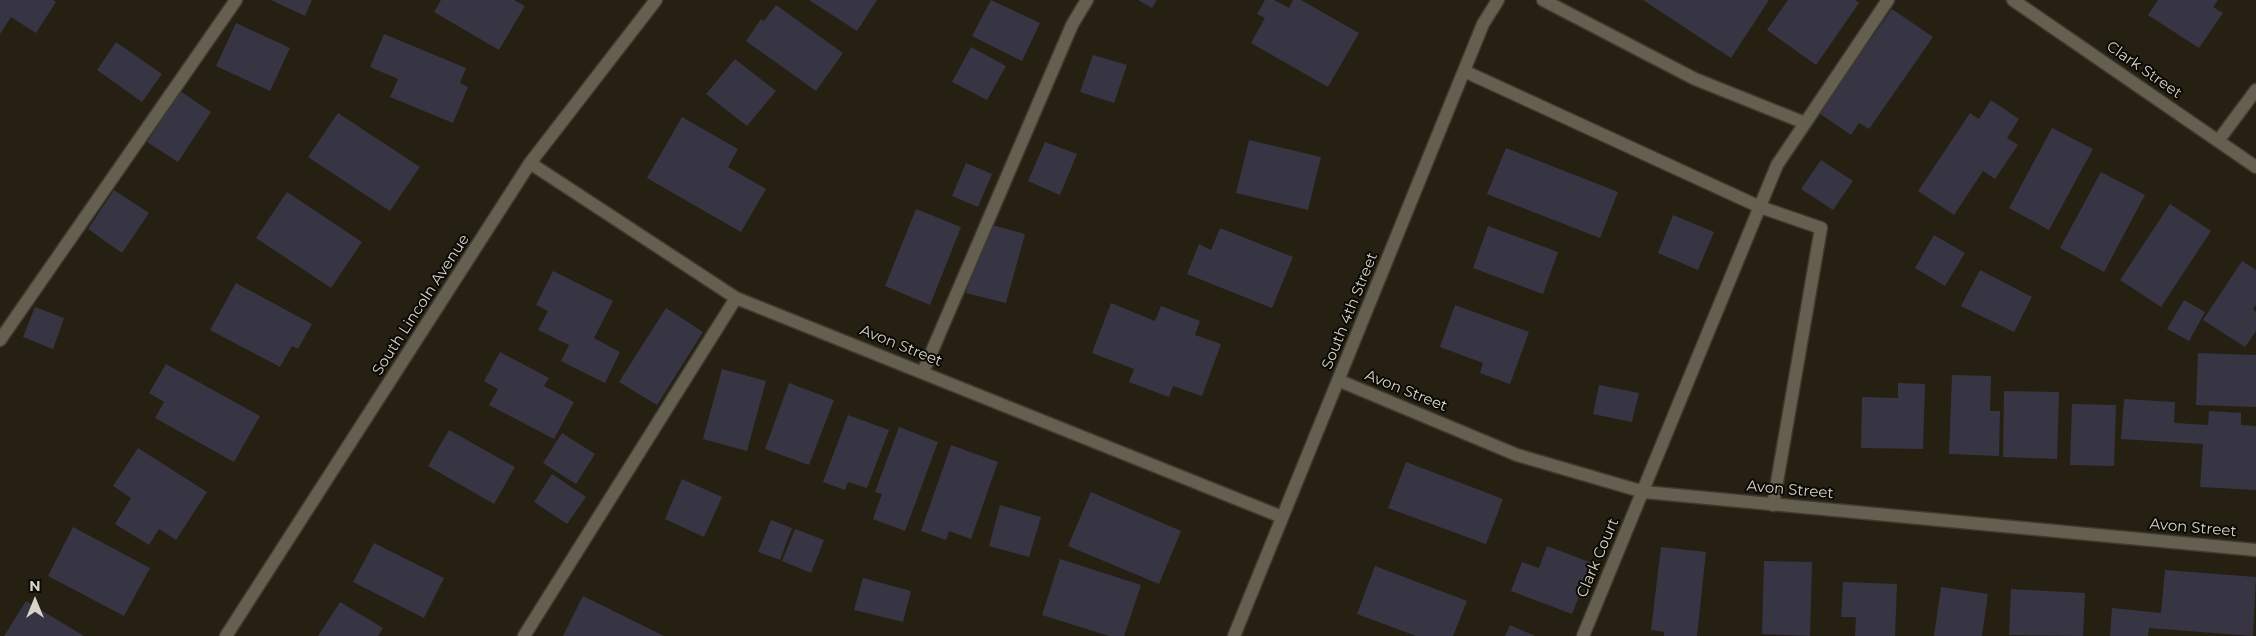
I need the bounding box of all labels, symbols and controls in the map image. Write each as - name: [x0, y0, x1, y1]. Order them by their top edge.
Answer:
- street label: Clark Street: [2103, 37, 2185, 103]
- street label: South Lincoln Avenue: [369, 231, 473, 379]
- street label: South 4th Street: [1318, 250, 1382, 372]
- street label: Avon Street: [857, 321, 945, 371]
- street label: Avon Street: [1362, 366, 1450, 416]
- street label: Avon Street: [1746, 477, 1834, 503]
- street label: Avon Street: [2149, 515, 2237, 541]
- street label: Clark Court: [1573, 516, 1623, 600]
- north arrow: [10, 576, 60, 626]
- text: N: [29, 577, 41, 595]

